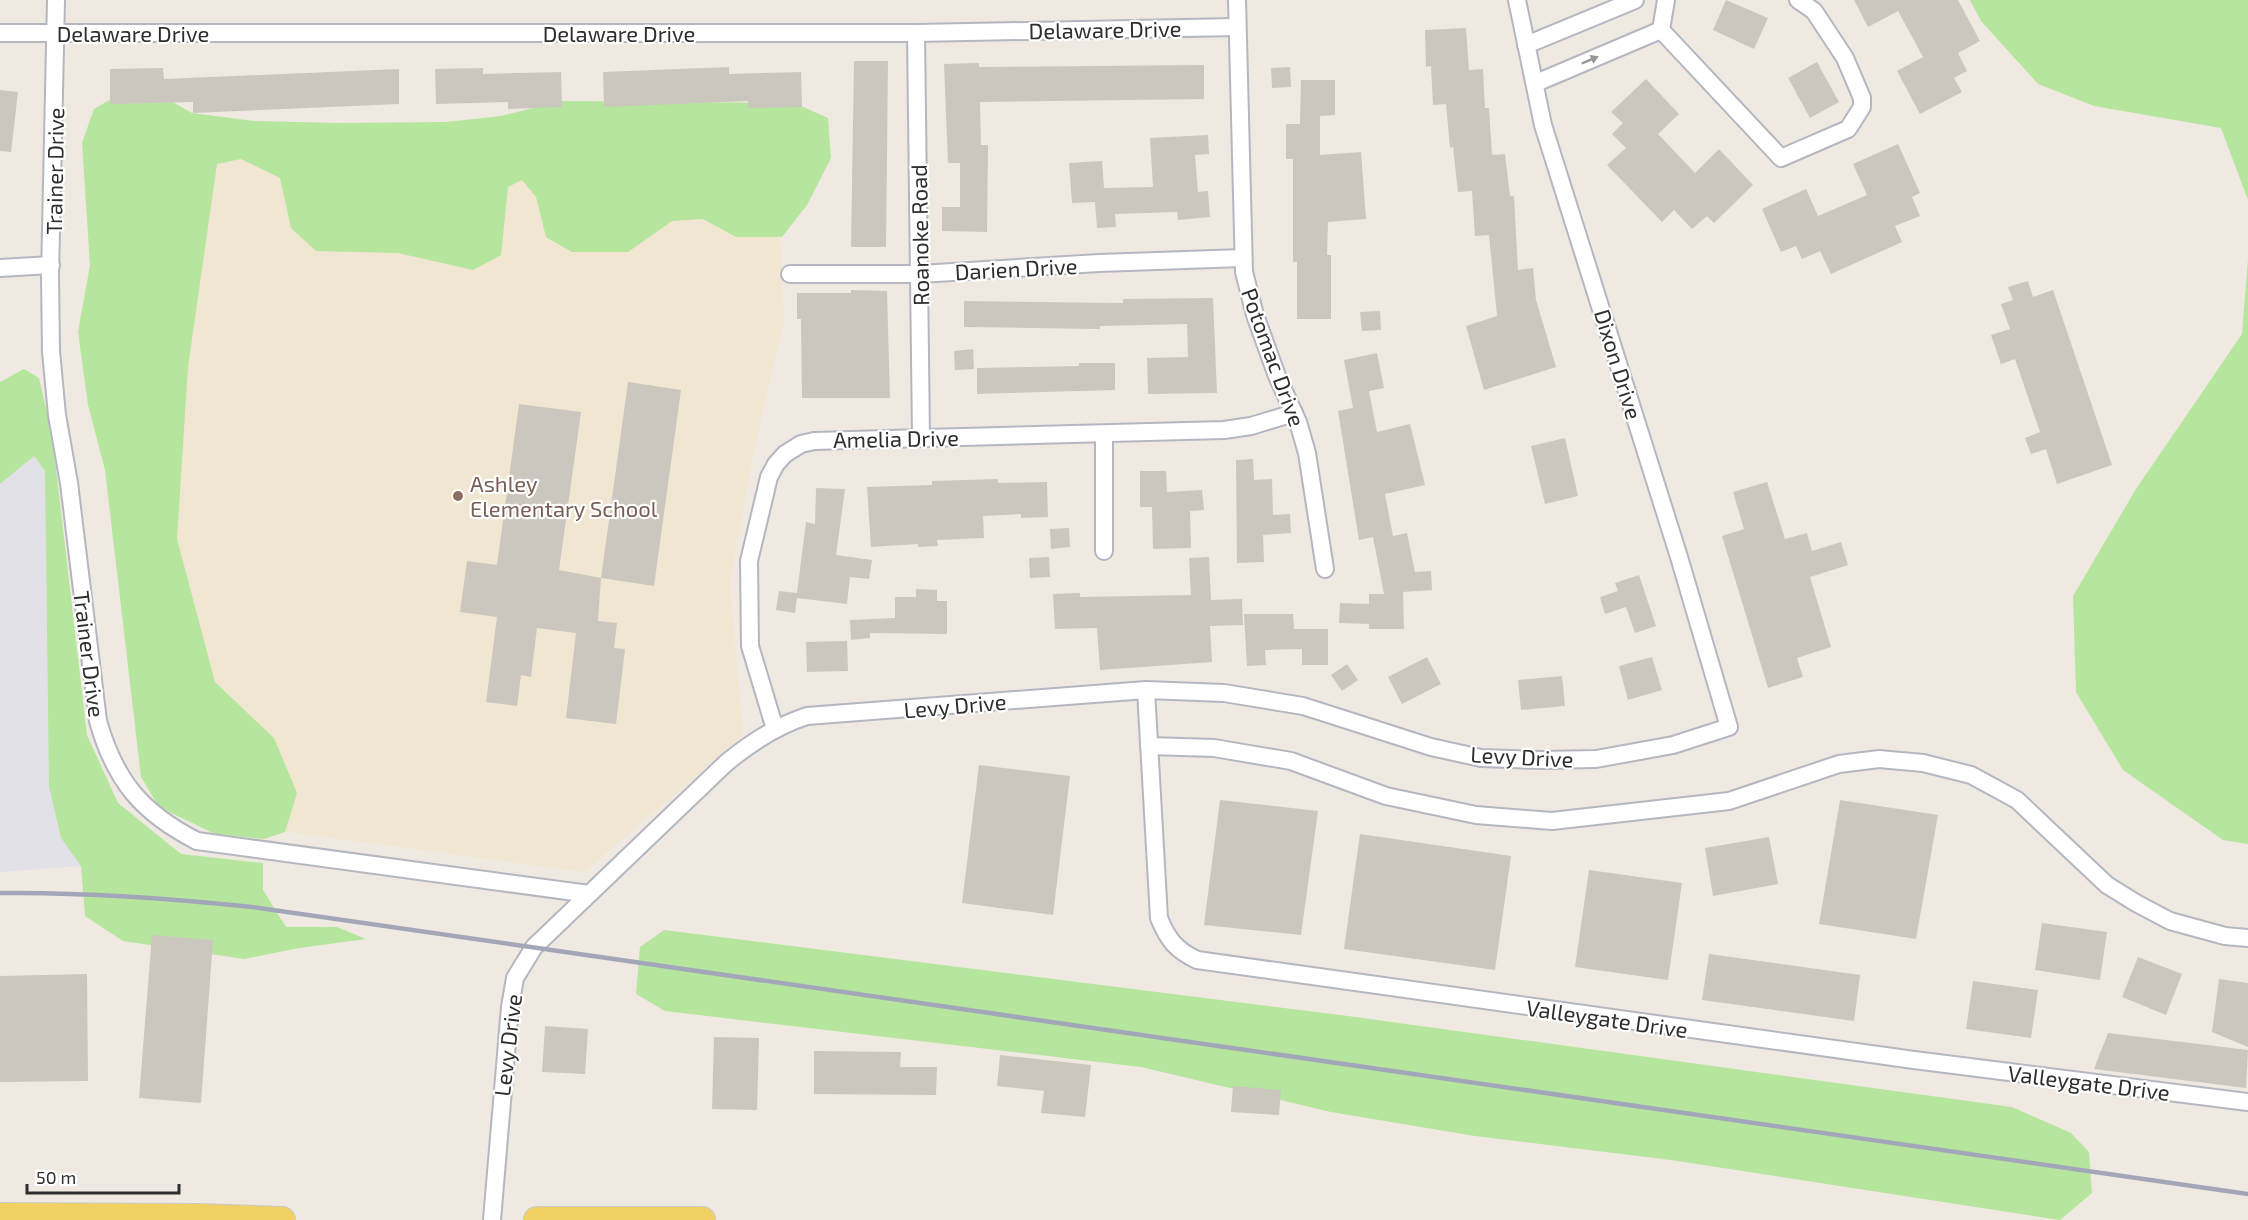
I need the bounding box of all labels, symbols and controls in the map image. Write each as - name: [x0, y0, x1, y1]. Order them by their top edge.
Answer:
- street label: Delaware Drive: [1028, 15, 1182, 43]
- street label: Delaware Drive: [57, 20, 209, 46]
- street label: Delaware Drive: [543, 20, 695, 46]
- one-way arrow: [1581, 55, 1599, 64]
- street label: Trainer Drive: [40, 107, 68, 235]
- street label: Roanoke Road: [905, 164, 933, 306]
- street label: Darien Drive: [954, 252, 1078, 284]
- street label: Potomac Drive: [1237, 284, 1311, 430]
- street label: Dixon Drive: [1590, 306, 1648, 422]
- street label: Amelia Drive: [833, 424, 959, 452]
- place label: Ashley Elementary School: [470, 470, 658, 521]
- marker: Ashley Elementary School: [451, 489, 465, 503]
- street label: Trainer Drive: [69, 589, 111, 719]
- street label: Levy Drive: [903, 688, 1007, 722]
- street label: Levy Drive: [1470, 740, 1574, 772]
- street label: Levy Drive: [488, 992, 526, 1098]
- street label: Valleygate Drive: [1525, 994, 1689, 1042]
- street label: Valleygate Drive: [2007, 1059, 2171, 1105]
- scale bar: [27, 1157, 178, 1195]
- text: 50 m: [36, 1166, 76, 1188]

